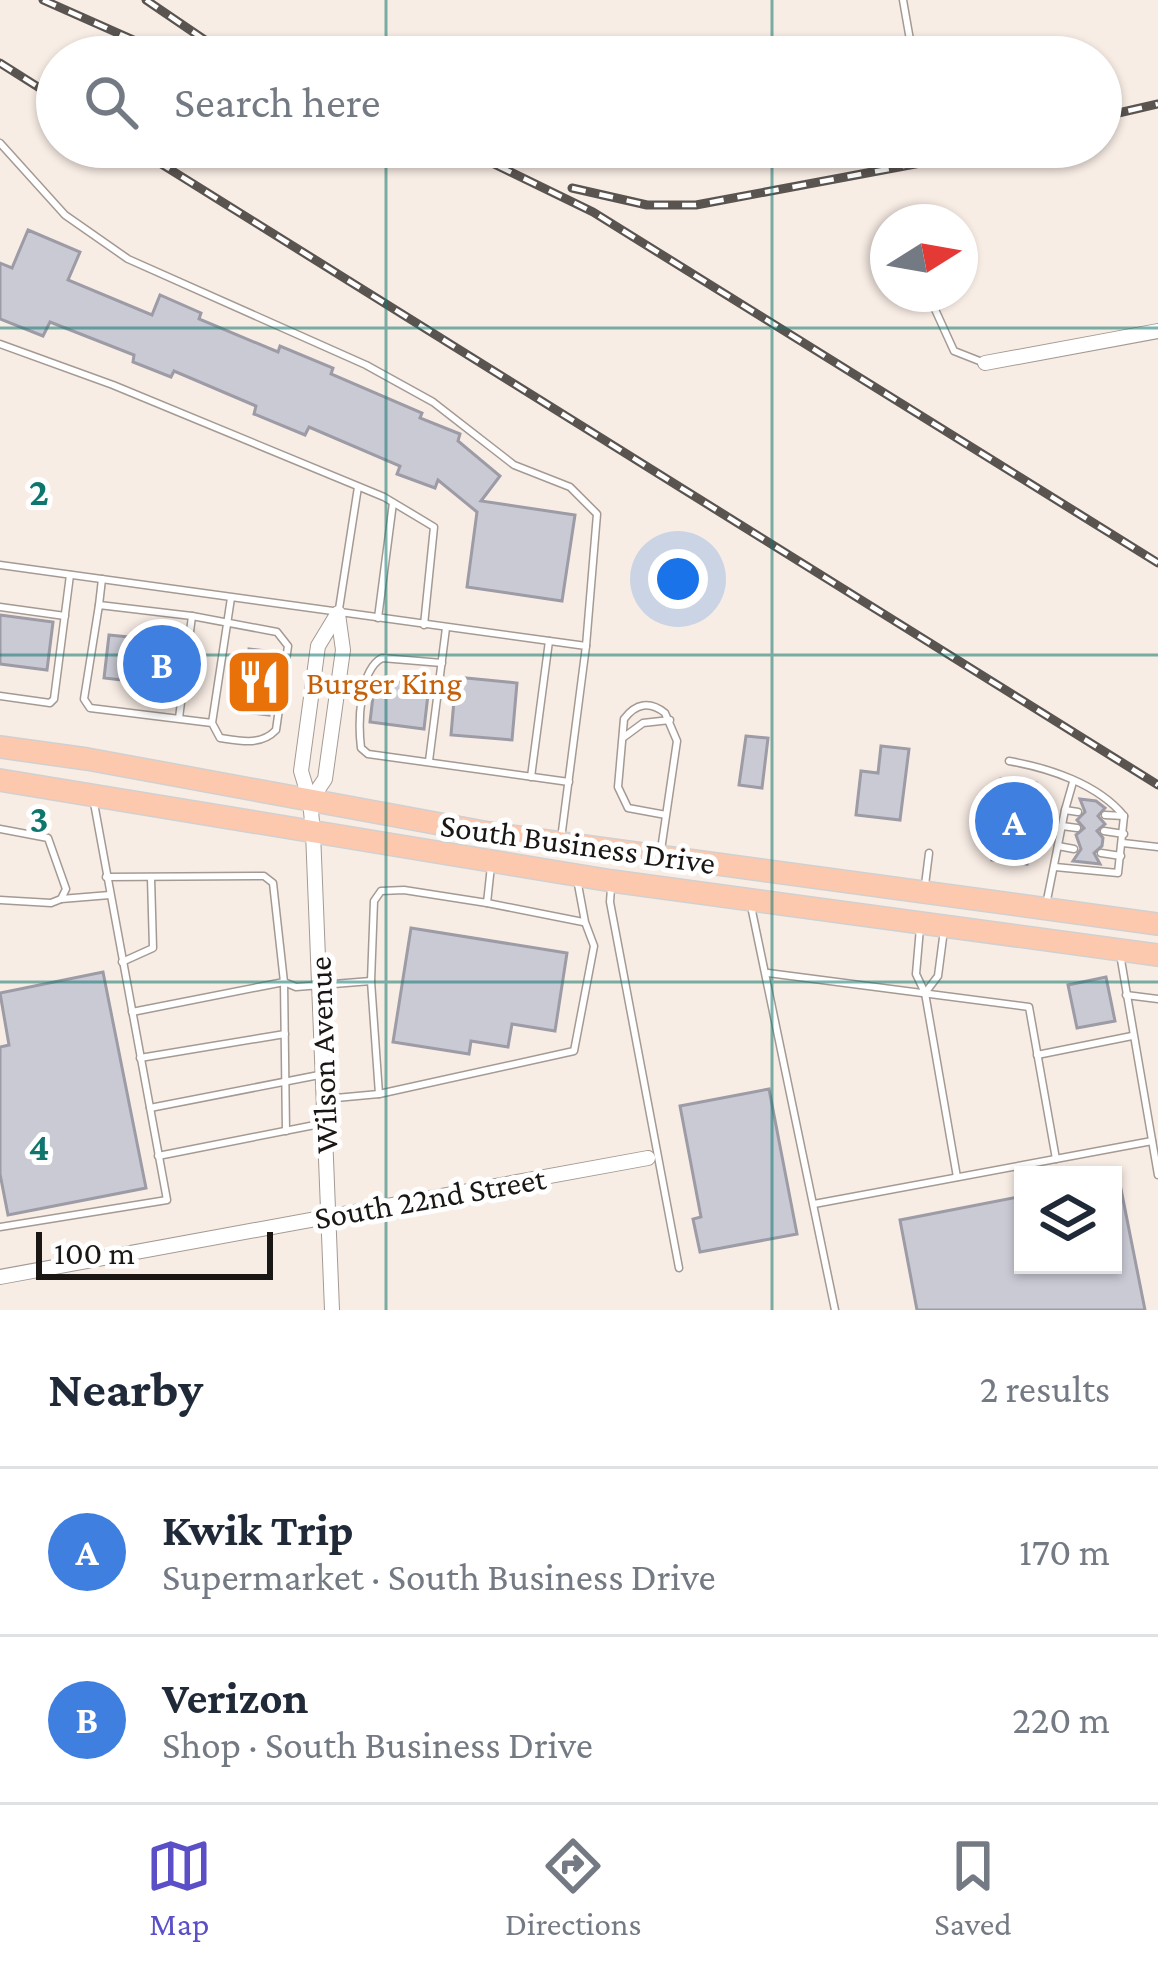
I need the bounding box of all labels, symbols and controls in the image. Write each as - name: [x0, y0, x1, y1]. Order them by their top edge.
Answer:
- search box: [36, 36, 1122, 168]
- icon: search: [78, 69, 144, 135]
- text: Search here: [174, 77, 381, 127]
- north arrow: [870, 204, 978, 312]
- text: 2: [29, 470, 49, 513]
- your location: [648, 549, 708, 609]
- pin: B: [123, 619, 201, 709]
- restaurant icon: Burger King: [224, 647, 294, 717]
- place label: Burger King: [306, 664, 462, 701]
- pin: A: [975, 776, 1053, 866]
- text: 3: [29, 797, 49, 840]
- street label: South Business Drive: [438, 806, 718, 881]
- street label: Wilson Avenue: [301, 956, 344, 1154]
- text: 4: [28, 1125, 50, 1168]
- street label: South 22nd Street: [312, 1159, 550, 1236]
- map controls: [1014, 1166, 1122, 1274]
- button: layers: [1014, 1166, 1122, 1274]
- scale bar: [36, 1226, 273, 1279]
- text: 100 m: [54, 1234, 135, 1271]
- text: Nearby: [48, 1360, 203, 1417]
- text: 2 results: [980, 1367, 1110, 1410]
- text: Kwik Trip: [162, 1505, 354, 1555]
- text: A: [75, 1530, 99, 1573]
- text: 170 m: [1019, 1530, 1110, 1573]
- text: Supermarket · South Business Drive: [162, 1555, 716, 1598]
- text: Verizon: [162, 1673, 308, 1723]
- text: B: [76, 1698, 98, 1741]
- text: 220 m: [1012, 1698, 1110, 1741]
- text: Shop · South Business Drive: [162, 1723, 593, 1766]
- tab: Map: [146, 1833, 212, 1942]
- tab: Directions: [505, 1833, 642, 1942]
- tab: Saved: [934, 1833, 1012, 1942]

